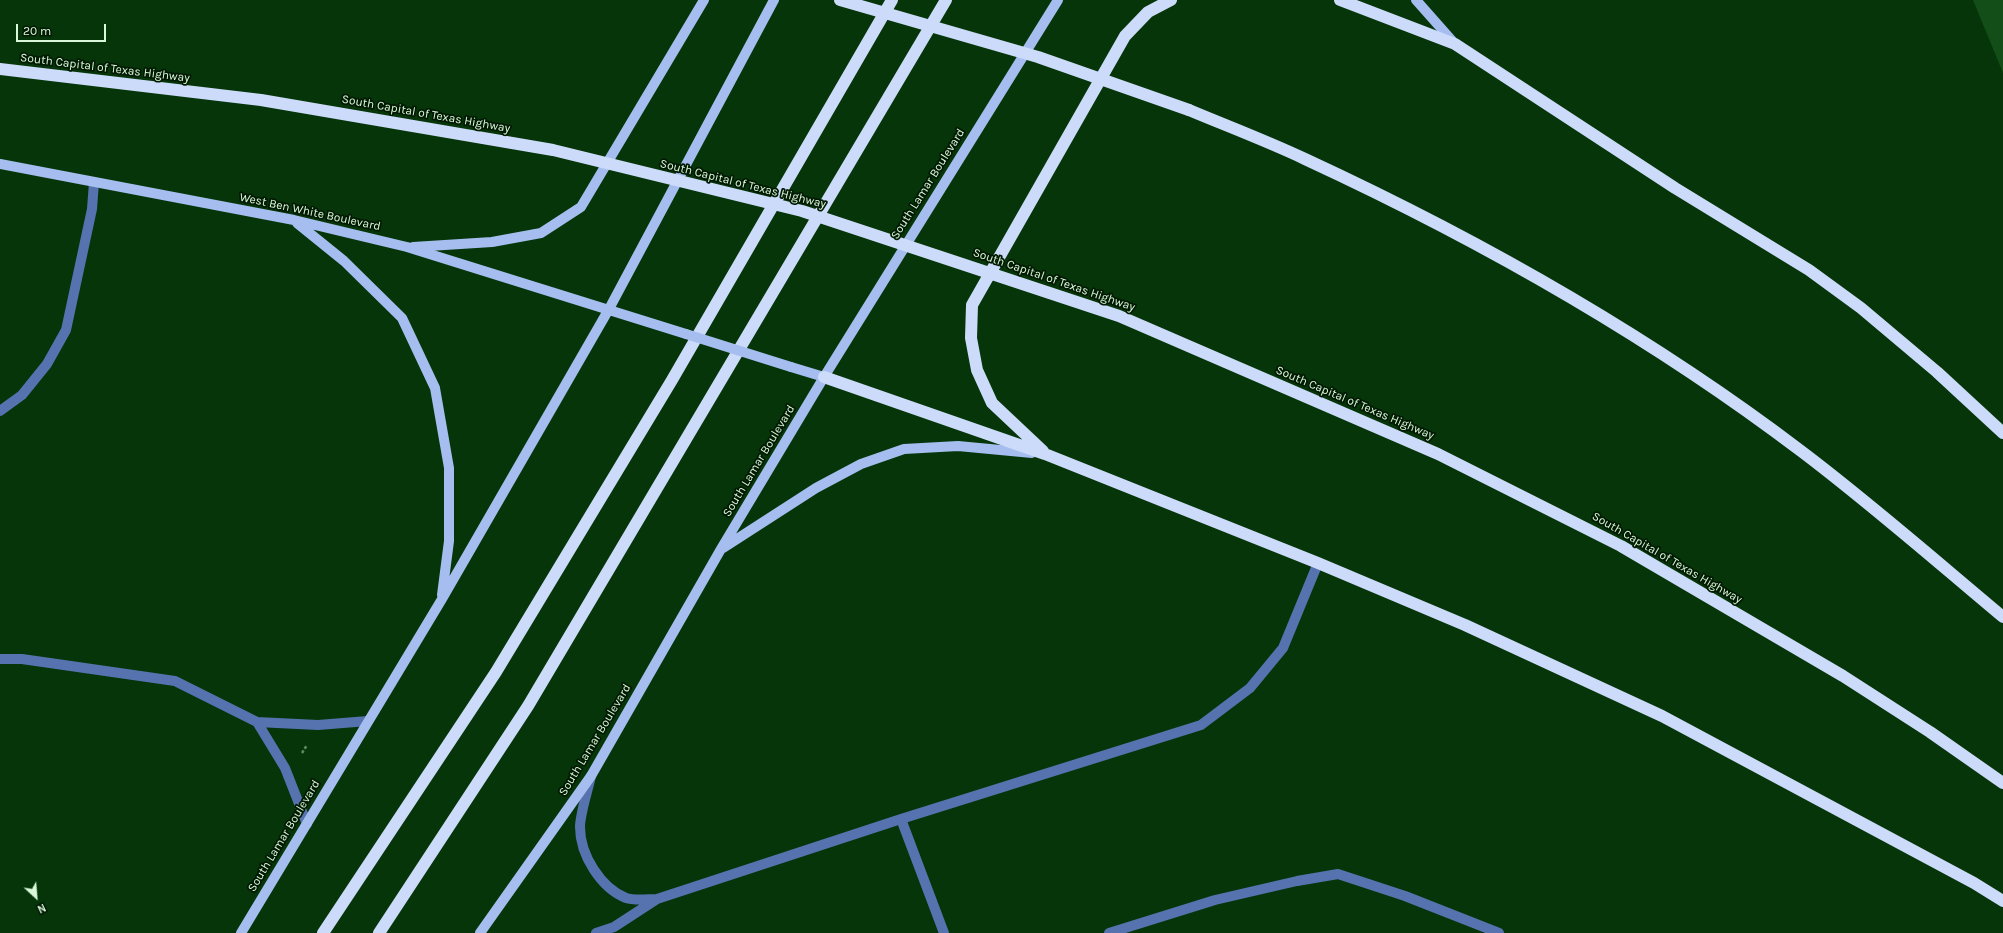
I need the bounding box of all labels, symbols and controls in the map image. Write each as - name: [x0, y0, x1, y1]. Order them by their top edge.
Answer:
- scale bar: [18, 16, 108, 42]
- text: 20 m: [23, 24, 51, 38]
- street label: South Capital of Texas Highway: [19, 50, 191, 86]
- street label: South Capital of Texas Highway: [341, 92, 511, 136]
- street label: South Lamar Boulevard: [888, 126, 968, 242]
- street label: South Capital of Texas Highway: [658, 156, 828, 212]
- street label: West Ben White Boulevard: [238, 190, 382, 234]
- street label: South Capital of Texas Highway: [971, 245, 1137, 315]
- street label: South Capital of Texas Highway: [1274, 363, 1436, 443]
- street label: South Lamar Boulevard: [720, 403, 798, 519]
- street label: South Capital of Texas Highway: [1589, 509, 1745, 607]
- street label: South Lamar Boulevard: [556, 682, 634, 798]
- street label: South Lamar Boulevard: [245, 778, 323, 894]
- north arrow: [16, 877, 56, 917]
- text: N: [35, 901, 48, 916]

